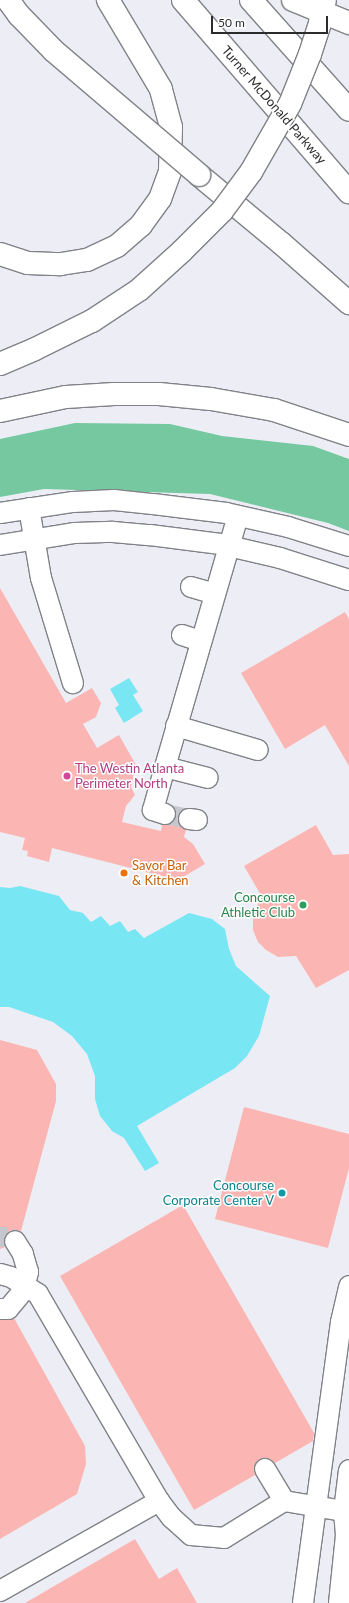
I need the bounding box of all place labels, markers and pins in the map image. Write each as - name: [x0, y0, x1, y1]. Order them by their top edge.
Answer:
- place label: The Westin Atlanta Perimeter North: [75, 761, 185, 792]
- marker: The Westin Atlanta Perimeter North: [62, 771, 72, 781]
- place label: Savor Bar & Kitchen: [132, 858, 189, 889]
- marker: Savor Bar & Kitchen: [119, 868, 129, 878]
- place label: Concourse Athletic Club: [221, 890, 295, 921]
- marker: Concourse Athletic Club: [298, 900, 308, 910]
- place label: Concourse Corporate Center V: [162, 1178, 274, 1209]
- marker: Concourse Corporate Center V: [277, 1188, 287, 1198]

